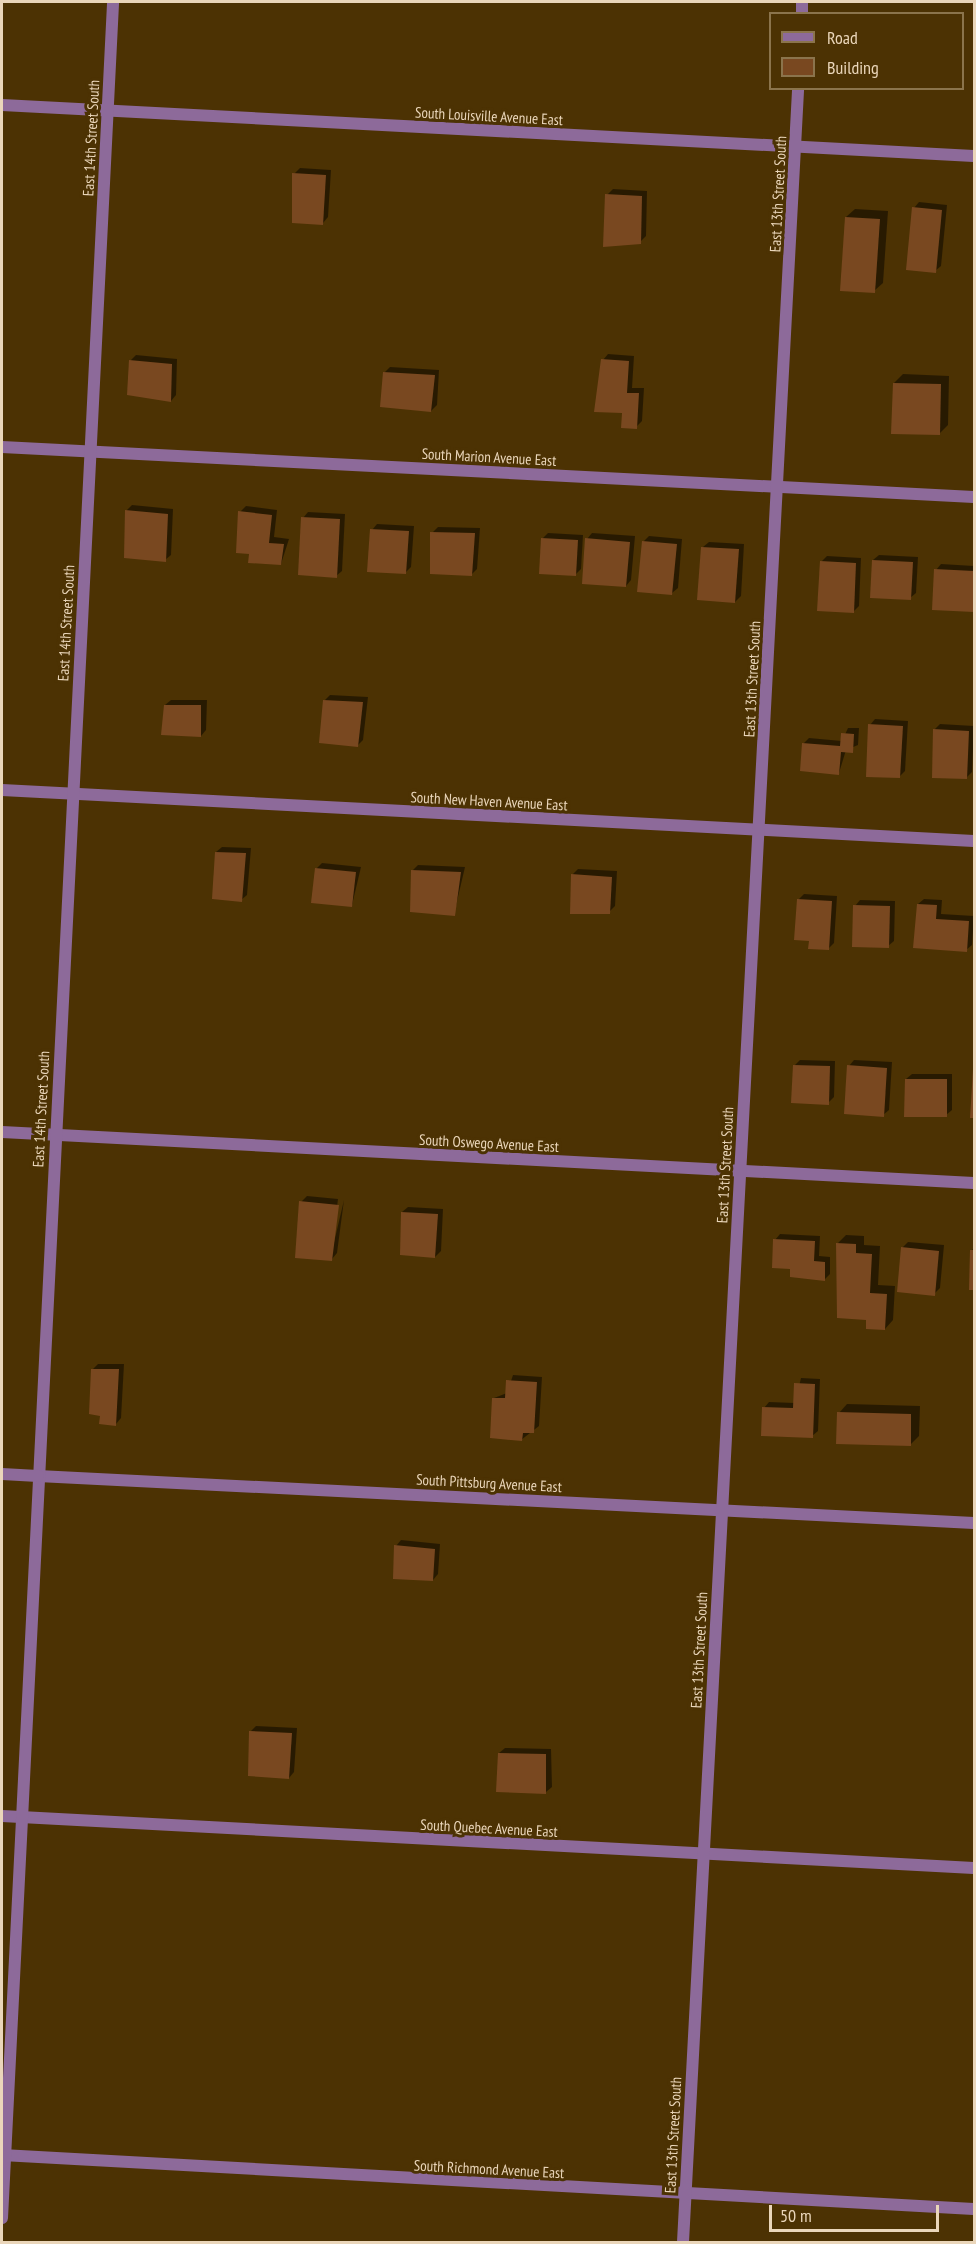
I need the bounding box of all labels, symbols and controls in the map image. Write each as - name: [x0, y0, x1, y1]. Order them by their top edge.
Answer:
- legend: [769, 12, 964, 90]
- text: Road: [827, 26, 858, 49]
- text: Building: [827, 56, 879, 79]
- street label: East 14th Street South: [79, 79, 103, 197]
- street label: South Louisville Avenue East: [414, 103, 564, 129]
- street label: East 13th Street South: [766, 135, 790, 253]
- street label: South Marion Avenue East: [421, 444, 557, 470]
- street label: East 14th Street South: [54, 564, 78, 682]
- street label: East 13th Street South: [740, 620, 764, 738]
- street label: South New Haven Avenue East: [410, 788, 568, 814]
- street label: East 14th Street South: [29, 1050, 53, 1168]
- street label: East 13th Street South: [713, 1106, 737, 1224]
- street label: South Oswego Avenue East: [418, 1130, 560, 1156]
- street label: South Pittsburg Avenue East: [416, 1470, 562, 1496]
- street label: East 13th Street South: [687, 1591, 711, 1709]
- street label: South Quebec Avenue East: [420, 1815, 558, 1841]
- street label: East 13th Street South: [661, 2076, 685, 2194]
- street label: South Richmond Avenue East: [413, 2156, 565, 2182]
- scale bar: [772, 2193, 942, 2231]
- text: 50 m: [780, 2204, 812, 2227]

